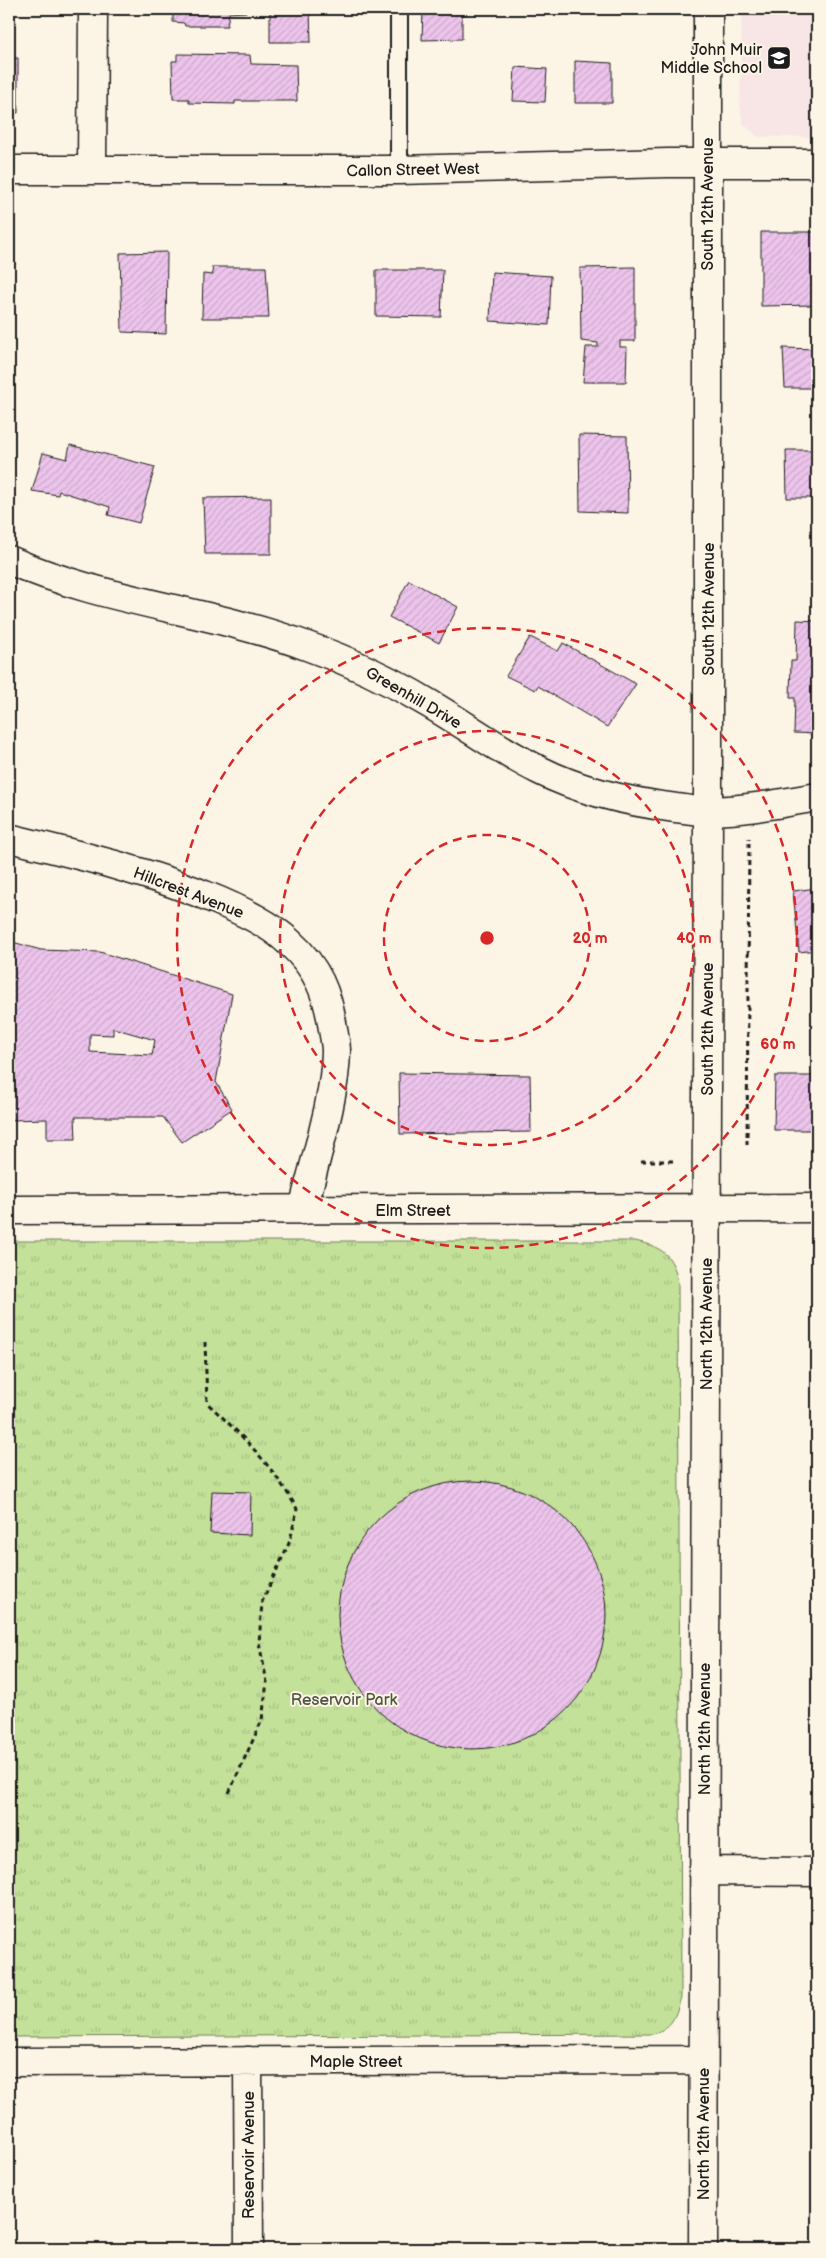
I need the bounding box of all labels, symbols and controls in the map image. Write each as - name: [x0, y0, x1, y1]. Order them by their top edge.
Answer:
- place label: John Muir Middle School: [660, 41, 762, 78]
- school or university icon: John Muir Middle School: [766, 45, 792, 71]
- street label: South 12th Avenue: [699, 137, 718, 271]
- street label: Callon Street West: [346, 160, 480, 181]
- street label: South 12th Avenue: [700, 542, 719, 676]
- street label: Greenhill Drive: [362, 663, 465, 734]
- street label: Hillcrest Avenue: [131, 864, 247, 923]
- centre of rings: [478, 929, 496, 947]
- text: 20 m: [573, 929, 608, 948]
- text: 40 m: [676, 929, 712, 948]
- street label: South 12th Avenue: [699, 962, 718, 1096]
- text: 60 m: [760, 1035, 796, 1054]
- street label: Elm Street: [375, 1202, 451, 1221]
- street label: North 12th Avenue: [698, 1257, 717, 1390]
- street label: North 12th Avenue: [696, 1662, 715, 1795]
- park label: Reservoir Park: [291, 1691, 397, 1710]
- street label: Maple Street: [309, 2053, 403, 2072]
- street label: North 12th Avenue: [695, 2067, 714, 2200]
- street label: Reservoir Avenue: [240, 2090, 259, 2219]

